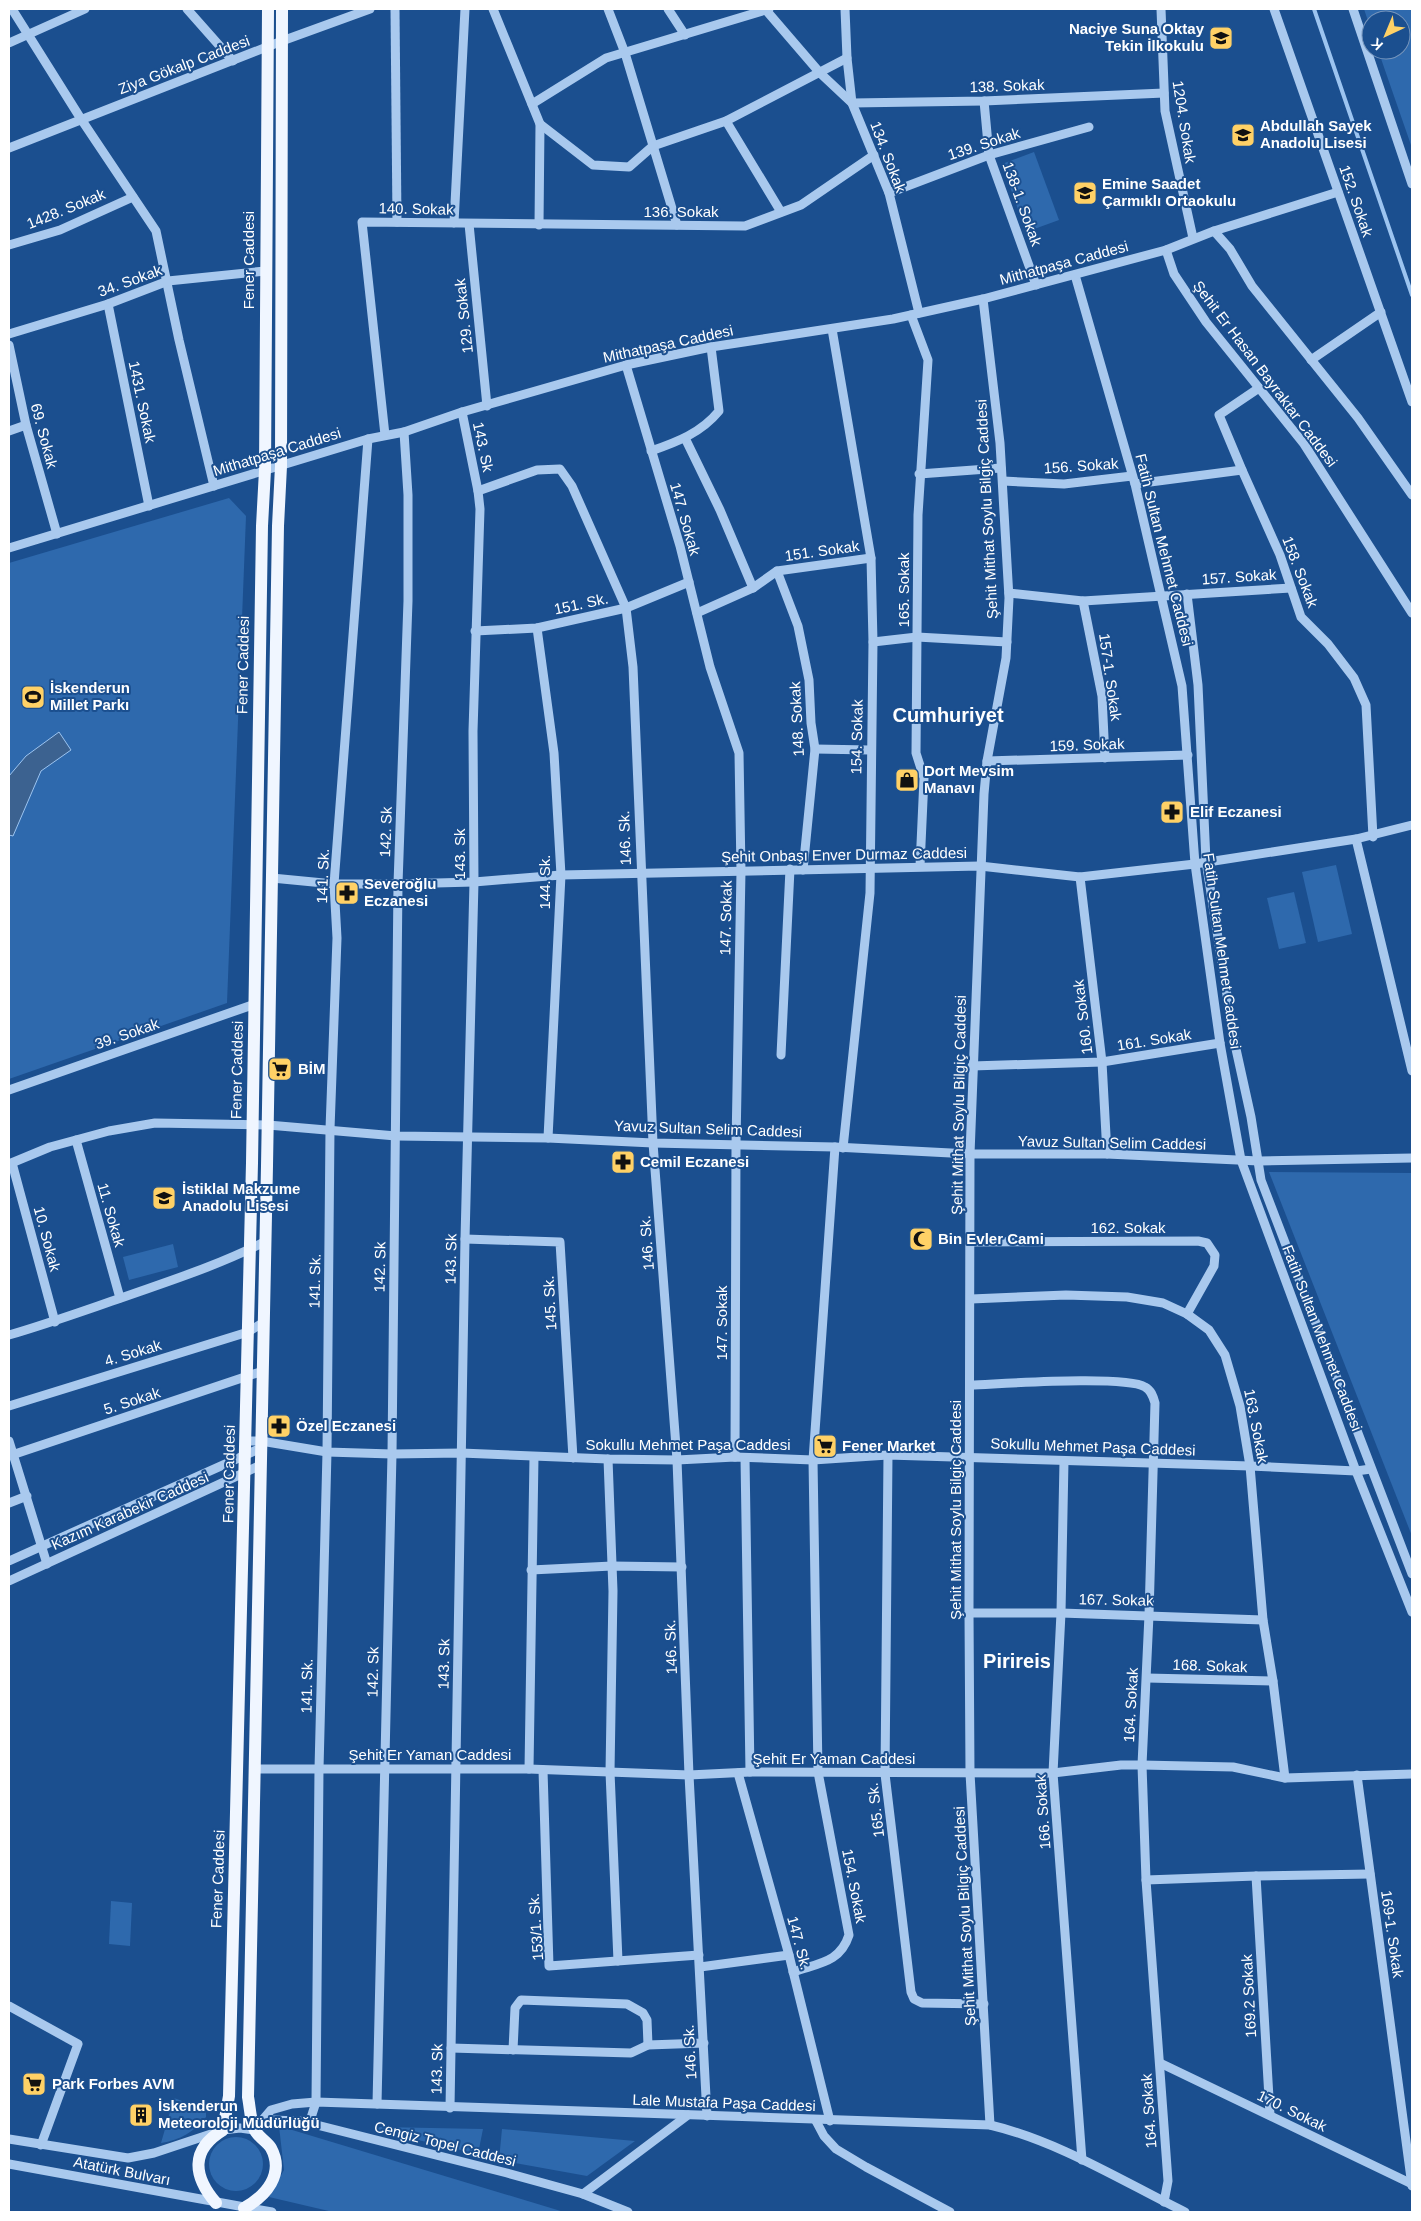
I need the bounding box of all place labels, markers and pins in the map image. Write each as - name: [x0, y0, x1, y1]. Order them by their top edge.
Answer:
- place label: Naciye Suna Oktay Tekin İlkokulu: [1069, 20, 1205, 54]
- school or university icon: Naciye Suna Oktay Tekin İlkokulu: [1208, 25, 1234, 51]
- place label: Abdullah Sayek Anadolu Lisesi: [1260, 117, 1372, 151]
- school or university icon: Abdullah Sayek Anadolu Lisesi: [1230, 122, 1256, 148]
- place label: Emine Saadet Çarmıklı Ortaokulu: [1102, 175, 1236, 209]
- school or university icon: Emine Saadet Çarmıklı Ortaokulu: [1072, 180, 1098, 206]
- place label: İskenderun Millet Parkı: [50, 679, 130, 713]
- sports icon: İskenderun Millet Parkı: [20, 684, 46, 710]
- place label: Dort Mevsim Manavı: [924, 762, 1014, 796]
- shop icon: Dort Mevsim Manavı: [894, 767, 920, 793]
- pharmacy icon: Elif Eczanesi: [1159, 799, 1185, 825]
- place label: Elif Eczanesi: [1190, 803, 1282, 820]
- place label: Severoğlu Eczanesi: [364, 875, 437, 909]
- pharmacy icon: Severoğlu Eczanesi: [334, 880, 360, 906]
- supermarket icon: BİM: [267, 1056, 293, 1082]
- place label: BİM: [298, 1060, 326, 1077]
- pharmacy icon: Cemil Eczanesi: [610, 1149, 636, 1175]
- place label: Cemil Eczanesi: [640, 1153, 749, 1170]
- place label: İstiklal Makzume Anadolu Lisesi: [182, 1180, 300, 1214]
- school or university icon: İstiklal Makzume Anadolu Lisesi: [151, 1185, 177, 1211]
- mosque icon: Bin Evler Cami: [908, 1226, 934, 1252]
- place label: Bin Evler Cami: [938, 1230, 1044, 1247]
- pharmacy icon: Özel Eczanesi: [266, 1413, 292, 1439]
- place label: Özel Eczanesi: [296, 1417, 396, 1434]
- supermarket icon: Fener Market: [812, 1433, 838, 1459]
- place label: Fener Market: [842, 1437, 935, 1454]
- supermarket icon: Park Forbes AVM: [21, 2071, 47, 2097]
- place label: Park Forbes AVM: [52, 2075, 175, 2092]
- place label: İskenderun Meteoroloji Müdürlüğü: [158, 2097, 320, 2131]
- building icon: İskenderun Meteoroloji Müdürlüğü: [128, 2102, 154, 2128]

